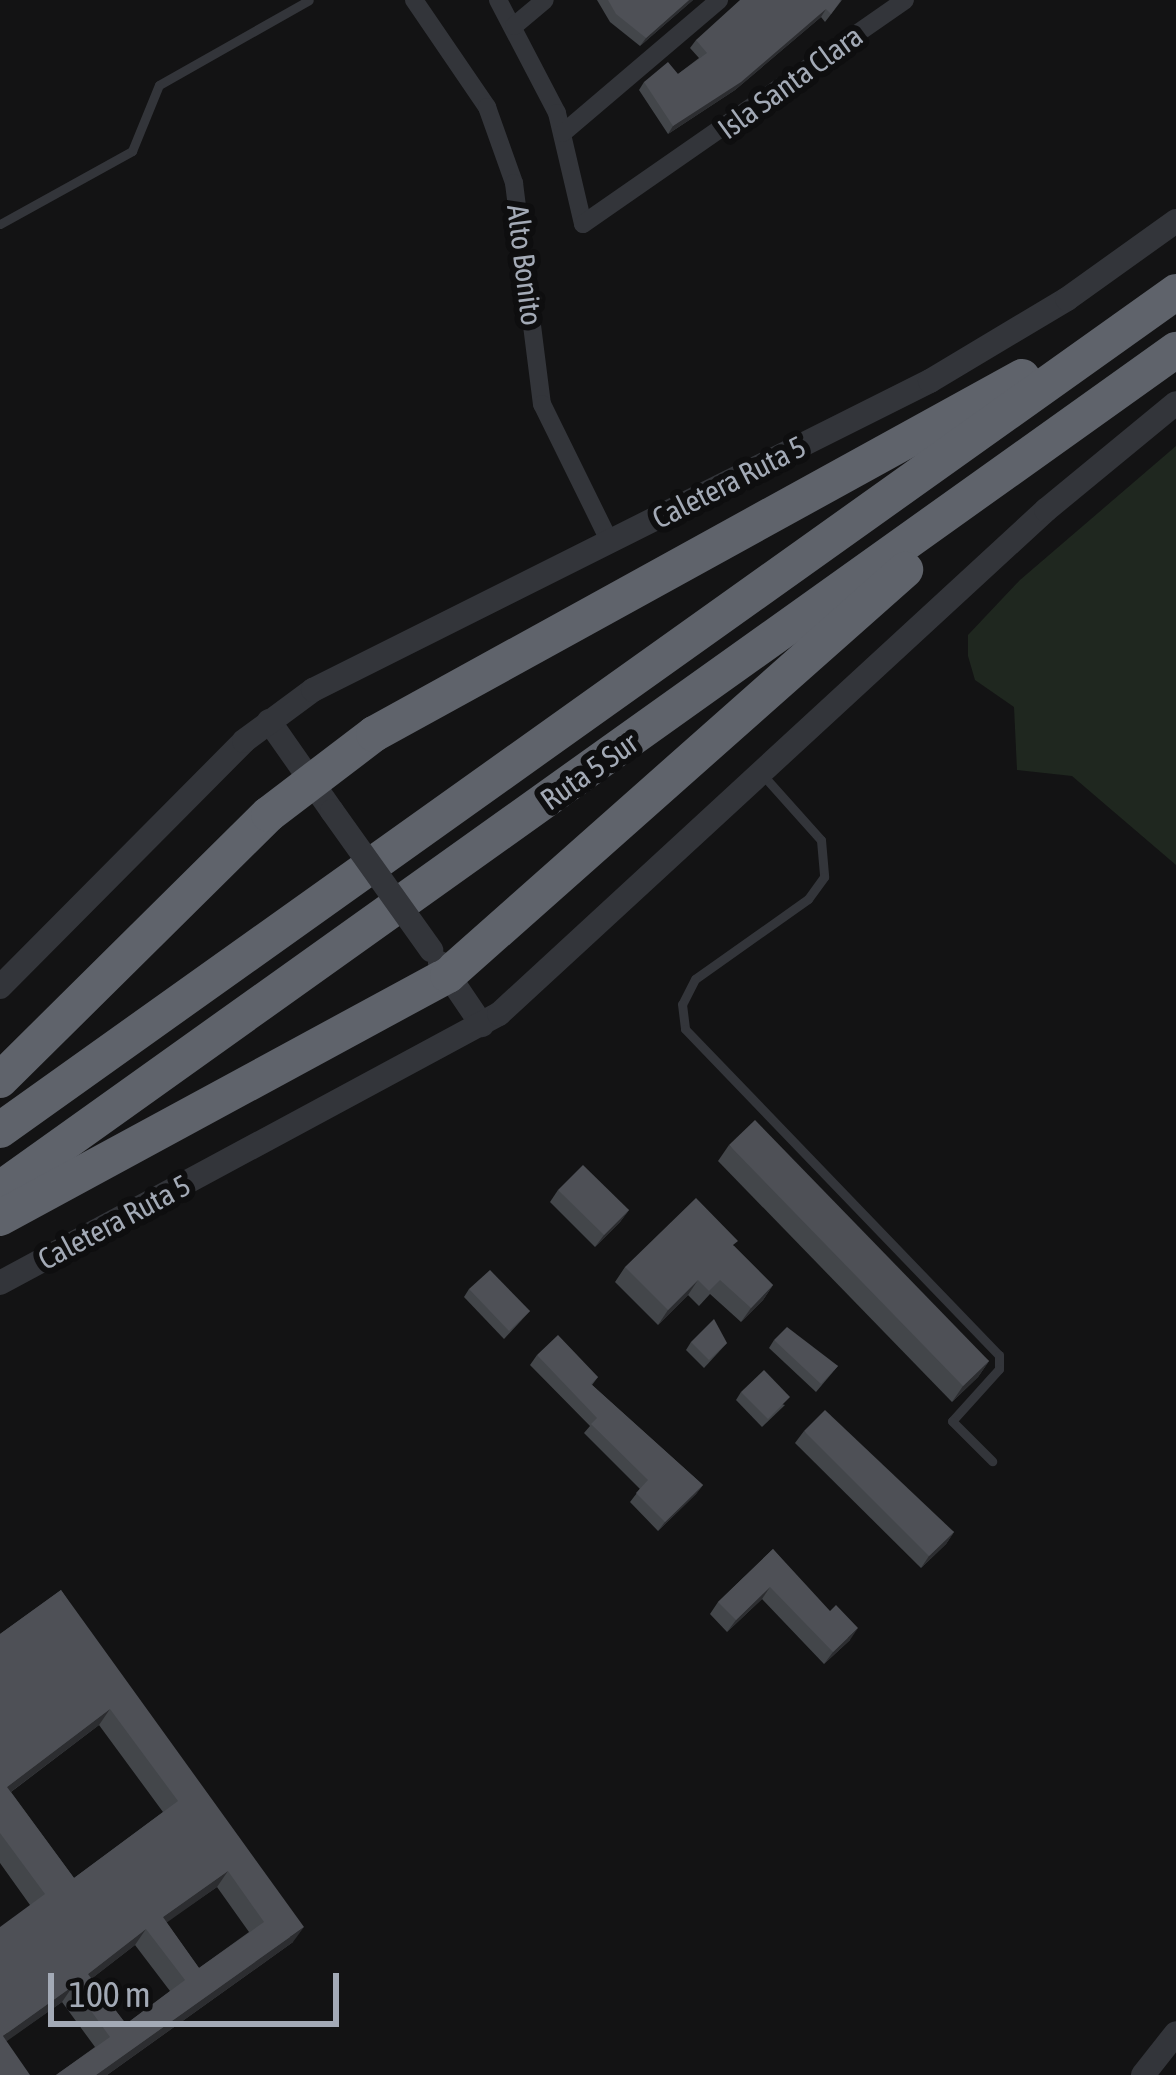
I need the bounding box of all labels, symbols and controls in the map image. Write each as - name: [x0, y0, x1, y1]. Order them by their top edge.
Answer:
- street label: Isla Santa Clara: [711, 18, 869, 146]
- street label: Alto Bonito: [500, 203, 550, 327]
- street label: Caletera Ruta 5: [646, 428, 812, 536]
- street label: Ruta 5 Sur: [533, 725, 645, 817]
- street label: Caletera Ruta 5: [32, 1167, 196, 1277]
- scale bar: [54, 1949, 345, 2023]
- text: 100 m: [69, 1973, 151, 2015]

